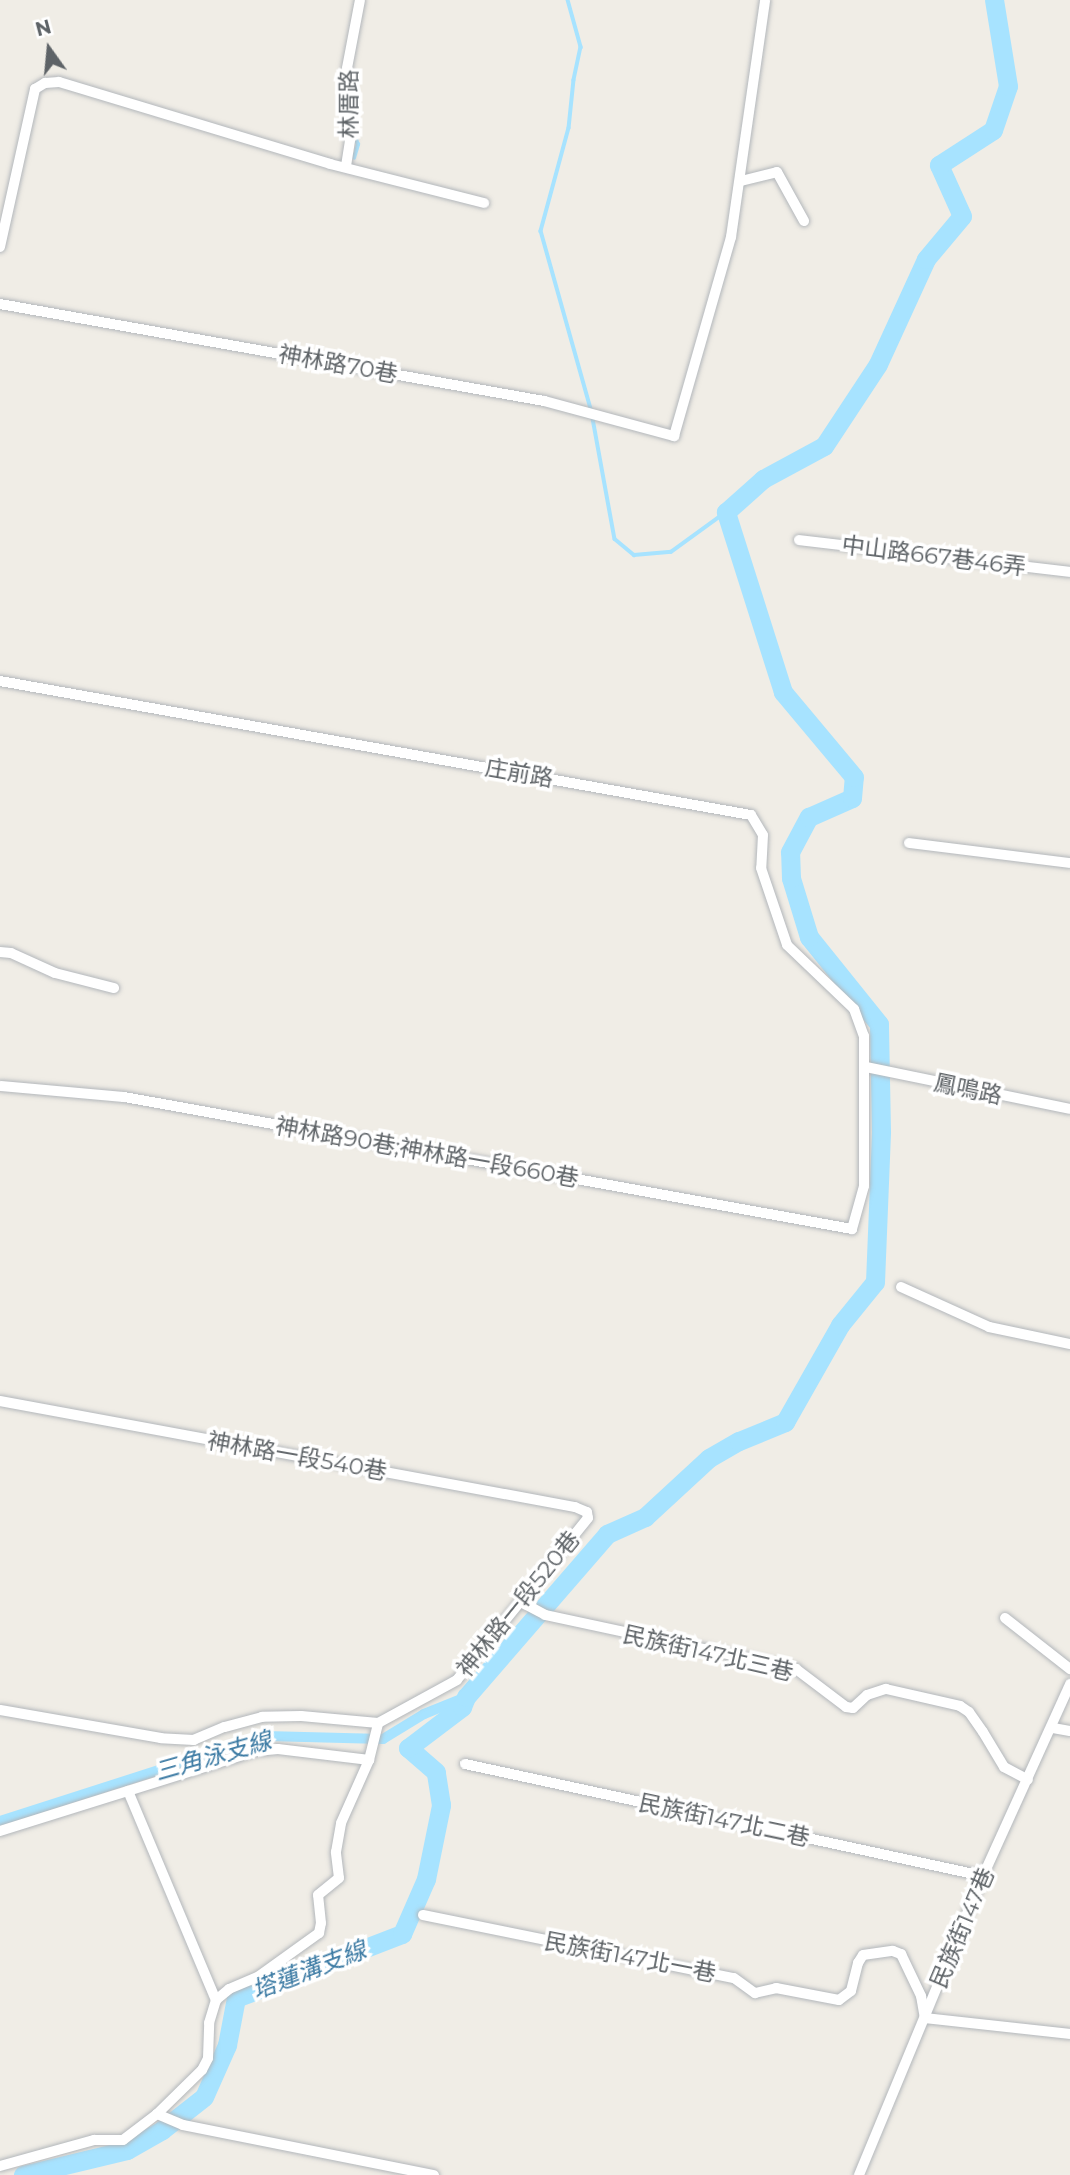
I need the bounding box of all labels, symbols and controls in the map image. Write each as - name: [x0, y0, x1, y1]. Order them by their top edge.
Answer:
- north arrow: [14, 14, 84, 84]
- text: N: [33, 15, 54, 41]
- street label: 林厝路: [335, 70, 363, 138]
- street label: 神林路70巷: [276, 340, 400, 388]
- street label: 中山路667巷46弄: [840, 531, 1028, 581]
- street label: 庄前路: [483, 753, 555, 793]
- street label: 鳳鳴路: [931, 1068, 1005, 1110]
- street label: 神林路90巷;神林路一段660巷: [273, 1112, 581, 1192]
- street label: 神林路一段540巷: [205, 1427, 389, 1485]
- street label: 神林路一段520巷: [451, 1526, 585, 1682]
- street label: 民族街147北三巷: [620, 1620, 796, 1686]
- water label: 三角泳支線: [151, 1726, 275, 1786]
- street label: 民族街147北二巷: [636, 1788, 812, 1852]
- street label: 民族街147巷: [924, 1864, 1000, 1992]
- street label: 民族街147北一巷: [542, 1927, 718, 1987]
- water label: 塔蓮溝支線: [248, 1935, 370, 2005]

